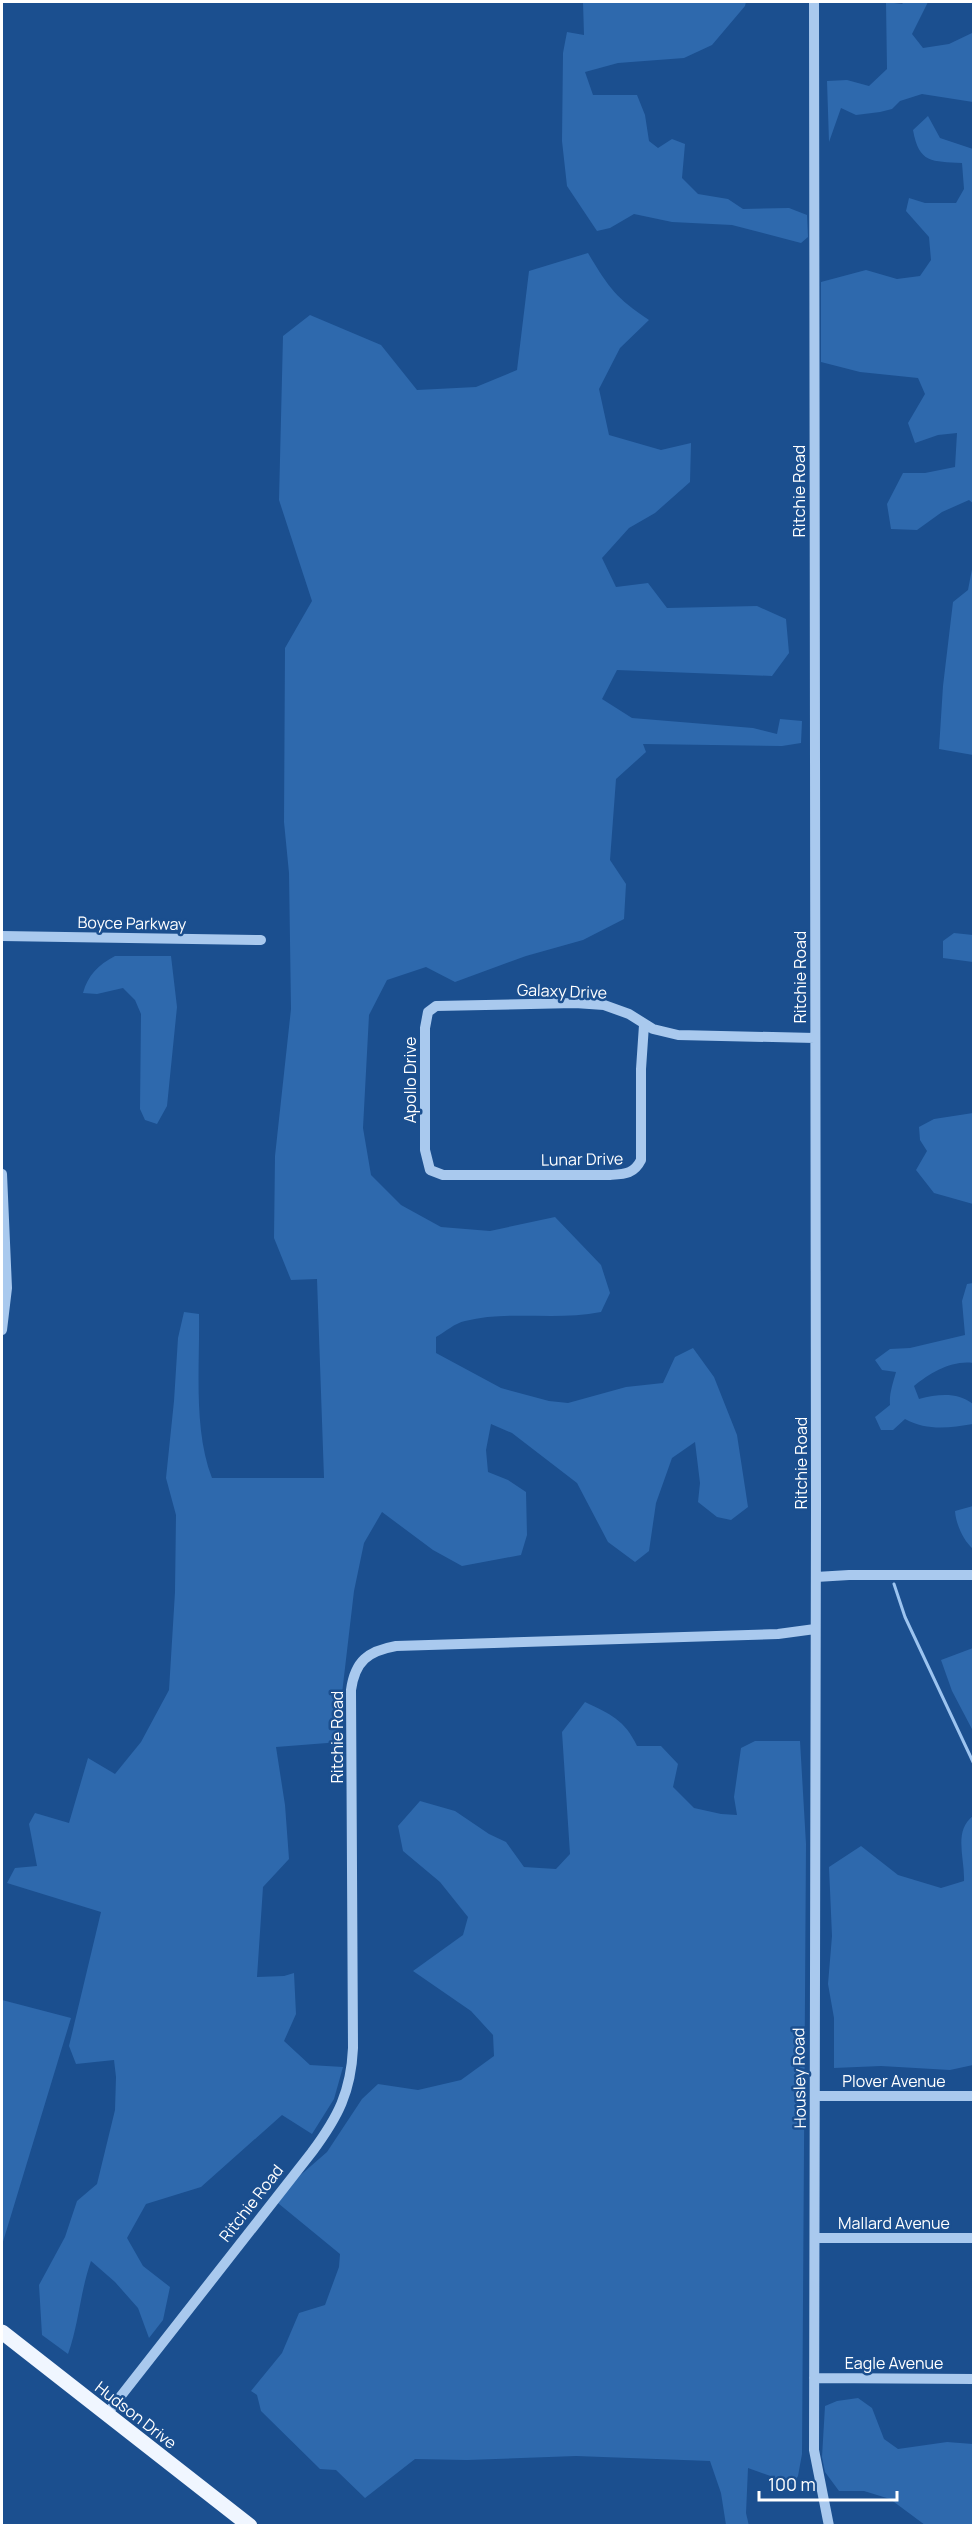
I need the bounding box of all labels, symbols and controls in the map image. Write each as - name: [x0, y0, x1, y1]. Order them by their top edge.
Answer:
- street label: Ritchie Road: [788, 445, 810, 537]
- street label: Boyce Parkway: [77, 911, 187, 935]
- street label: Ritchie Road: [789, 931, 811, 1023]
- street label: Galaxy Drive: [517, 978, 607, 1004]
- street label: Apollo Drive: [399, 1037, 421, 1123]
- street label: Lunar Drive: [541, 1147, 623, 1171]
- street label: Ritchie Road: [790, 1417, 812, 1509]
- street label: Ritchie Road: [326, 1691, 348, 1783]
- street label: Housley Road: [787, 2027, 811, 2129]
- street label: Plover Avenue: [842, 2070, 946, 2092]
- street label: Ritchie Road: [214, 2160, 288, 2246]
- street label: Mallard Avenue: [838, 2212, 950, 2234]
- street label: Eagle Avenue: [845, 2352, 943, 2374]
- street label: Hudson Drive: [91, 2376, 181, 2454]
- scale bar: [759, 2464, 897, 2502]
- text: 100 m: [768, 2472, 816, 2496]

